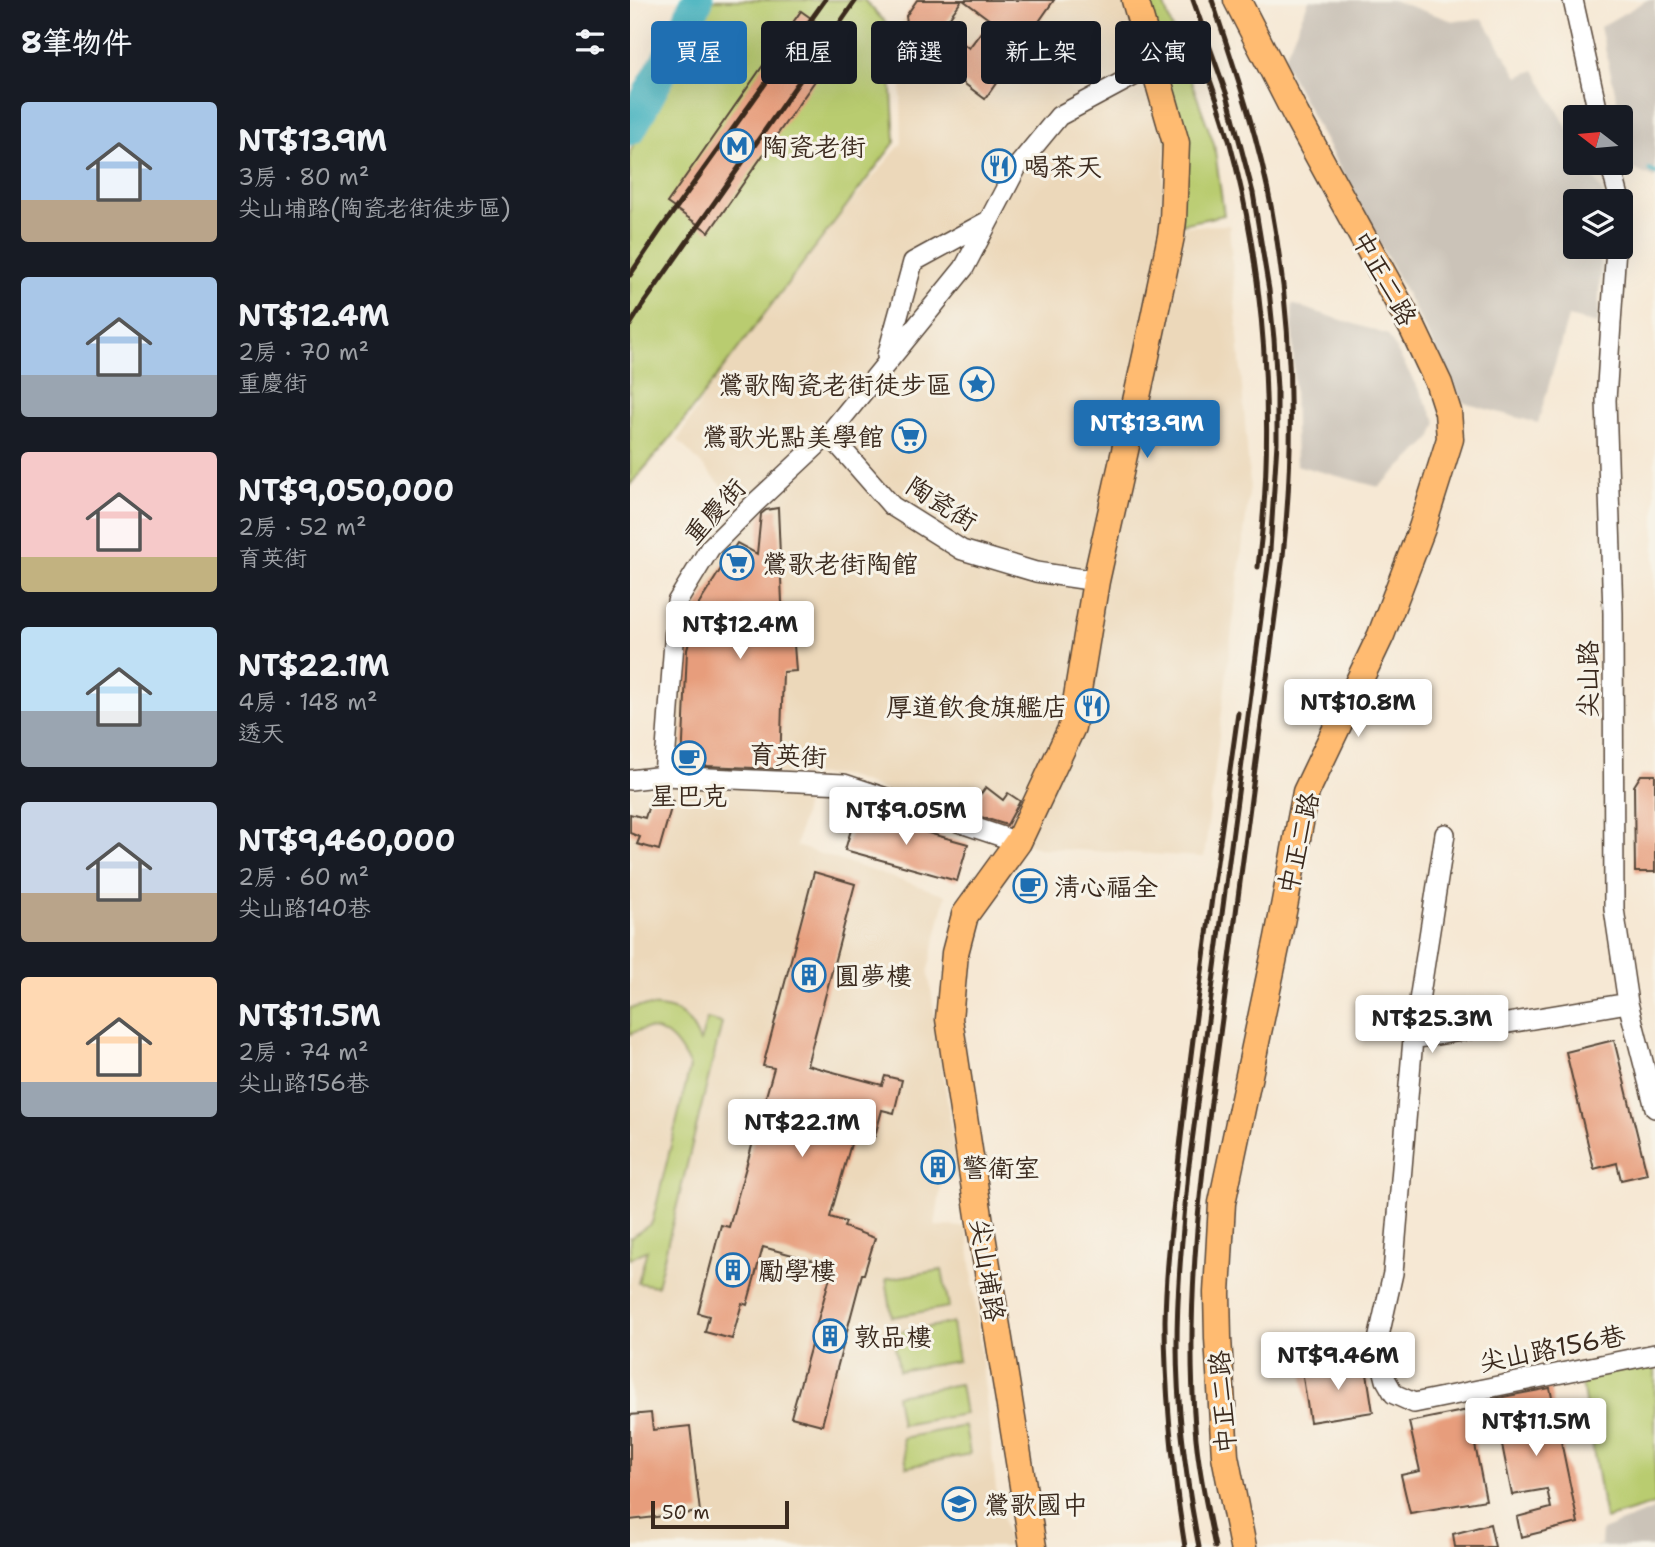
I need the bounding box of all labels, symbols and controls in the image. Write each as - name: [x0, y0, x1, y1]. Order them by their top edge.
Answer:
- chip: 買屋: [651, 21, 747, 84]
- chip: 租屋: [761, 21, 857, 84]
- chip: 篩選: [871, 21, 967, 84]
- chip: 新上架: [981, 21, 1101, 84]
- chip: 公寓: [1115, 21, 1211, 84]
- text: 8筆物件: [21, 22, 132, 63]
- icon: filters: [571, 23, 609, 61]
- north arrow: [1563, 105, 1633, 175]
- map controls: [1563, 105, 1633, 259]
- text: NT$13.9M: [238, 120, 387, 161]
- metro station icon: 陶瓷老街: [718, 127, 756, 165]
- place label: 陶瓷老街: [762, 129, 866, 164]
- icon: home: [77, 130, 161, 214]
- restaurant icon: 喝茶天: [980, 147, 1018, 185]
- place label: 喝茶天: [1024, 149, 1102, 184]
- text: 3房 · 80 m²: [238, 162, 369, 192]
- button: layers: [1563, 189, 1633, 259]
- text: 尖山埔路(陶瓷老街徒步區): [238, 193, 510, 223]
- street label: 中正二路: [1344, 224, 1426, 332]
- text: NT$12.4M: [238, 295, 389, 336]
- icon: home: [77, 305, 161, 389]
- text: 2房 · 70 m²: [238, 337, 369, 367]
- place icon: 鶯歌陶瓷老街徒步區: [958, 365, 996, 403]
- place label: 鶯歌陶瓷老街徒步區: [718, 367, 952, 402]
- text: 重慶街: [238, 368, 307, 398]
- pin: NT$13.9M: [1075, 400, 1219, 460]
- text: NT$13.9M: [1090, 408, 1204, 438]
- supermarket icon: 鶯歌光點美學館: [890, 417, 928, 455]
- place label: 鶯歌光點美學館: [702, 419, 884, 454]
- street label: 陶瓷街: [900, 467, 984, 539]
- text: NT$9,050,000: [238, 470, 454, 511]
- street label: 重慶街: [675, 470, 753, 552]
- icon: home: [77, 480, 161, 564]
- text: 2房 · 52 m²: [238, 512, 367, 542]
- text: 育英街: [238, 543, 307, 573]
- supermarket icon: 鶯歌老街陶館: [718, 544, 756, 582]
- place label: 鶯歌老街陶館: [762, 546, 918, 581]
- pin: NT$12.4M: [668, 602, 812, 661]
- text: NT$12.4M: [682, 609, 798, 639]
- street label: 尖山路: [1570, 640, 1605, 718]
- text: NT$22.1M: [238, 645, 389, 686]
- icon: home: [77, 655, 161, 739]
- pin: NT$10.8M: [1286, 680, 1430, 739]
- text: 4房 · 148 m²: [238, 687, 378, 717]
- restaurant icon: 厚道飲食旗艦店: [1073, 687, 1111, 725]
- text: NT$10.8M: [1300, 687, 1416, 717]
- place label: 厚道飲食旗艦店: [886, 689, 1068, 724]
- text: 透天: [238, 718, 284, 748]
- street label: 育英街: [748, 735, 828, 775]
- cafe icon: 星巴克: [670, 739, 708, 777]
- place label: 星巴克: [650, 778, 728, 813]
- pin: NT$9.05M: [834, 788, 978, 847]
- street label: 中正二路: [1269, 788, 1327, 898]
- text: NT$9.05M: [845, 795, 967, 825]
- text: NT$9,460,000: [238, 820, 456, 861]
- icon: home: [77, 830, 161, 914]
- text: 2房 · 60 m²: [238, 862, 369, 892]
- cafe icon: 清心福全: [1011, 867, 1049, 905]
- place label: 清心福全: [1054, 869, 1158, 904]
- text: 尖山路140巷: [238, 893, 371, 923]
- building icon: 圓夢樓: [790, 956, 828, 994]
- place label: 圓夢樓: [834, 958, 912, 993]
- text: NT$11.5M: [238, 995, 381, 1036]
- pin: NT$25.3M: [1360, 996, 1504, 1055]
- text: NT$25.3M: [1371, 1003, 1493, 1033]
- icon: home: [77, 1005, 161, 1089]
- text: 2房 · 74 m²: [238, 1037, 369, 1067]
- text: 尖山路156巷: [238, 1068, 369, 1098]
- pin: NT$22.1M: [730, 1100, 874, 1159]
- text: NT$22.1M: [744, 1107, 860, 1137]
- building icon: 警衛室: [919, 1148, 957, 1186]
- place label: 警衛室: [962, 1150, 1040, 1185]
- street label: 尖山埔路: [963, 1216, 1013, 1324]
- building icon: 勵學樓: [714, 1251, 752, 1289]
- place label: 勵學樓: [758, 1253, 836, 1288]
- building icon: 敦品樓: [811, 1317, 849, 1355]
- street label: 尖山路156巷: [1476, 1317, 1628, 1379]
- place label: 敦品樓: [854, 1319, 932, 1354]
- pin: NT$9.46M: [1266, 1332, 1410, 1392]
- text: NT$9.46M: [1277, 1340, 1399, 1370]
- street label: 中正二路: [1201, 1349, 1243, 1455]
- pin: NT$11.5M: [1464, 1398, 1608, 1458]
- text: NT$11.5M: [1481, 1406, 1591, 1436]
- school or university icon: 鶯歌國中: [940, 1485, 978, 1523]
- place label: 鶯歌國中: [984, 1487, 1088, 1522]
- scale bar: [651, 1498, 789, 1530]
- text: 50 m: [662, 1500, 710, 1525]

